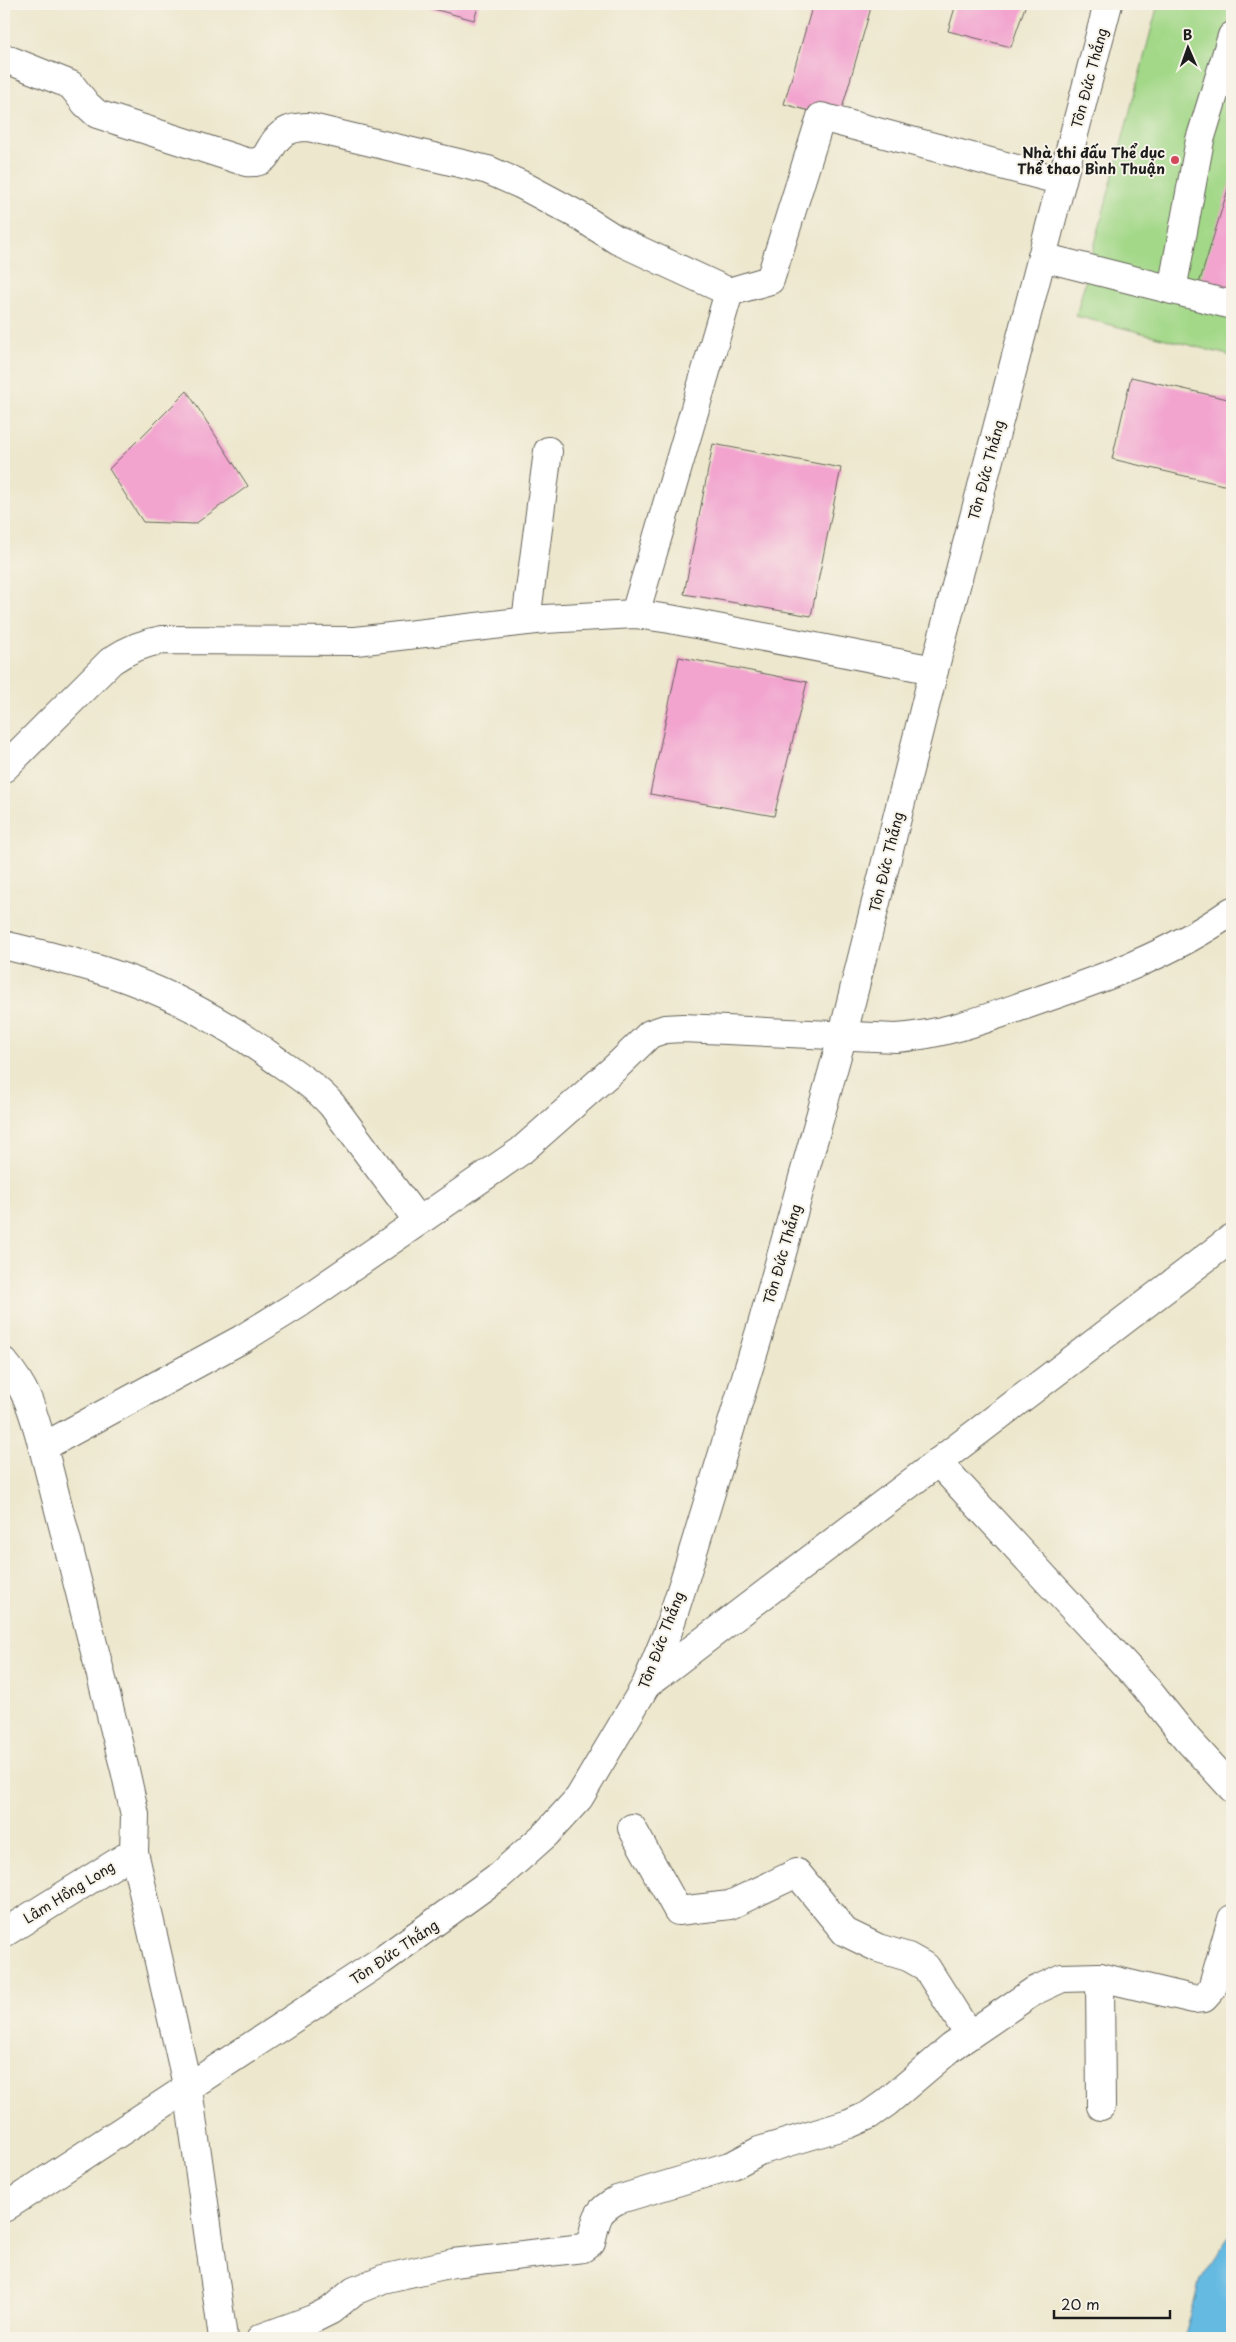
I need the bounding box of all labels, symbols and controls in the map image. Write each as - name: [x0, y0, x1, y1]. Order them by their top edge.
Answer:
- north arrow: [1164, 22, 1214, 72]
- text: B: [1182, 24, 1193, 45]
- street label: Tôn Đức Thắng: [1066, 26, 1112, 130]
- place label: Nhà thi đấu Thể dục Thể thao Bình Thuận: [1017, 142, 1165, 179]
- marker: Nhà thi đấu Thể dục Thể thao Bình Thuận: [1169, 154, 1181, 166]
- street label: Tôn Đức Thắng: [963, 418, 1009, 522]
- street label: Tôn Đức Thắng: [863, 810, 909, 914]
- street label: Tôn Đức Thắng: [758, 1202, 806, 1306]
- street label: Tôn Đức Thắng: [633, 1588, 689, 1692]
- street label: Lâm Hồng Long: [19, 1855, 119, 1929]
- street label: Tôn Đức Thắng: [345, 1915, 443, 1989]
- scale bar: [1054, 2287, 1170, 2319]
- text: 20 m: [1061, 2292, 1100, 2315]

